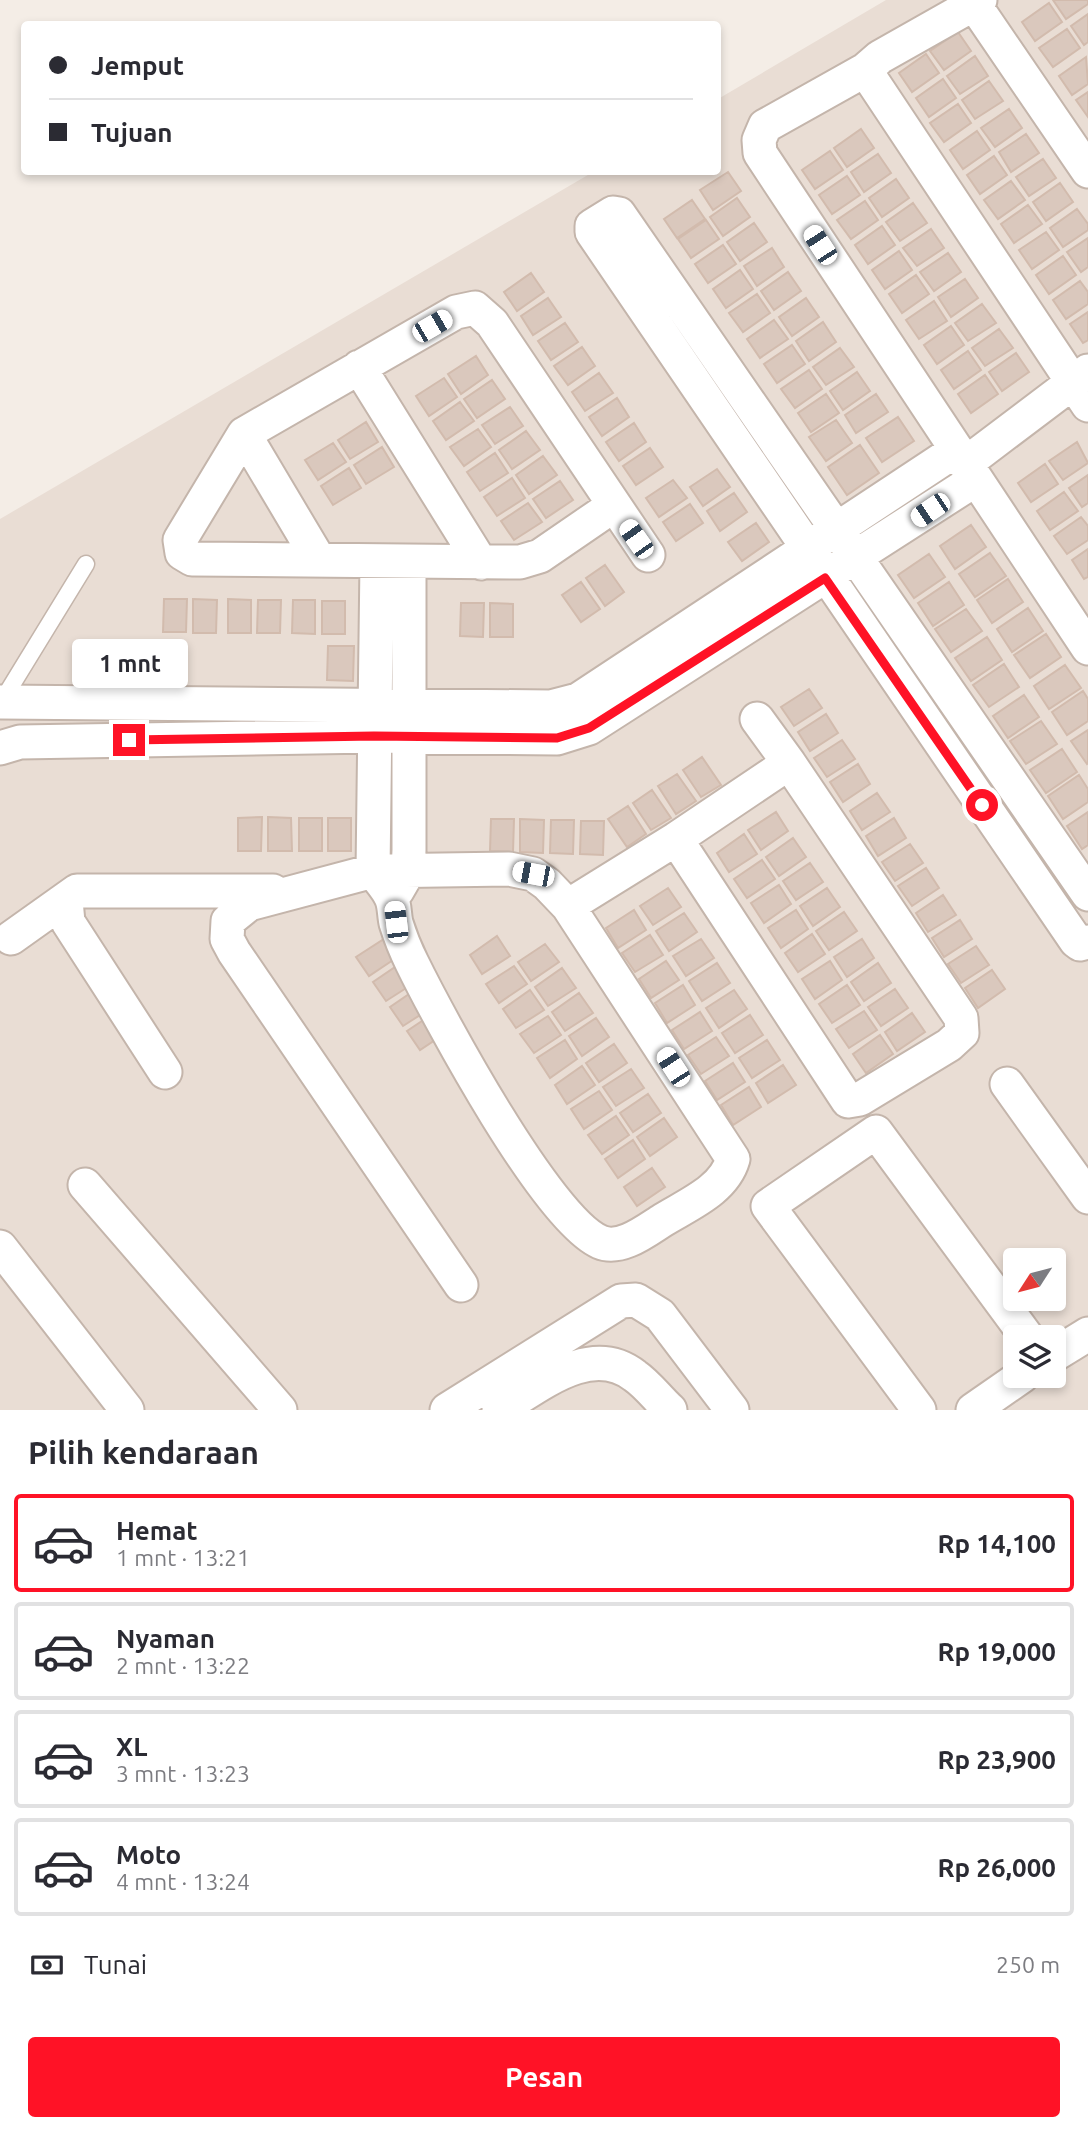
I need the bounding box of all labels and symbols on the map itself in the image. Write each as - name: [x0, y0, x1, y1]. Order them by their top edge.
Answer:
- car: [800, 222, 841, 268]
- car: [409, 306, 456, 346]
- car: [907, 490, 954, 530]
- car: [616, 516, 657, 562]
- callout: 1 mnt: [71, 638, 187, 688]
- route end: [113, 724, 145, 756]
- route start: [966, 789, 998, 821]
- car: [511, 860, 556, 888]
- car: [384, 900, 409, 944]
- car: [653, 1044, 694, 1090]
- north arrow: [1003, 1248, 1066, 1311]

